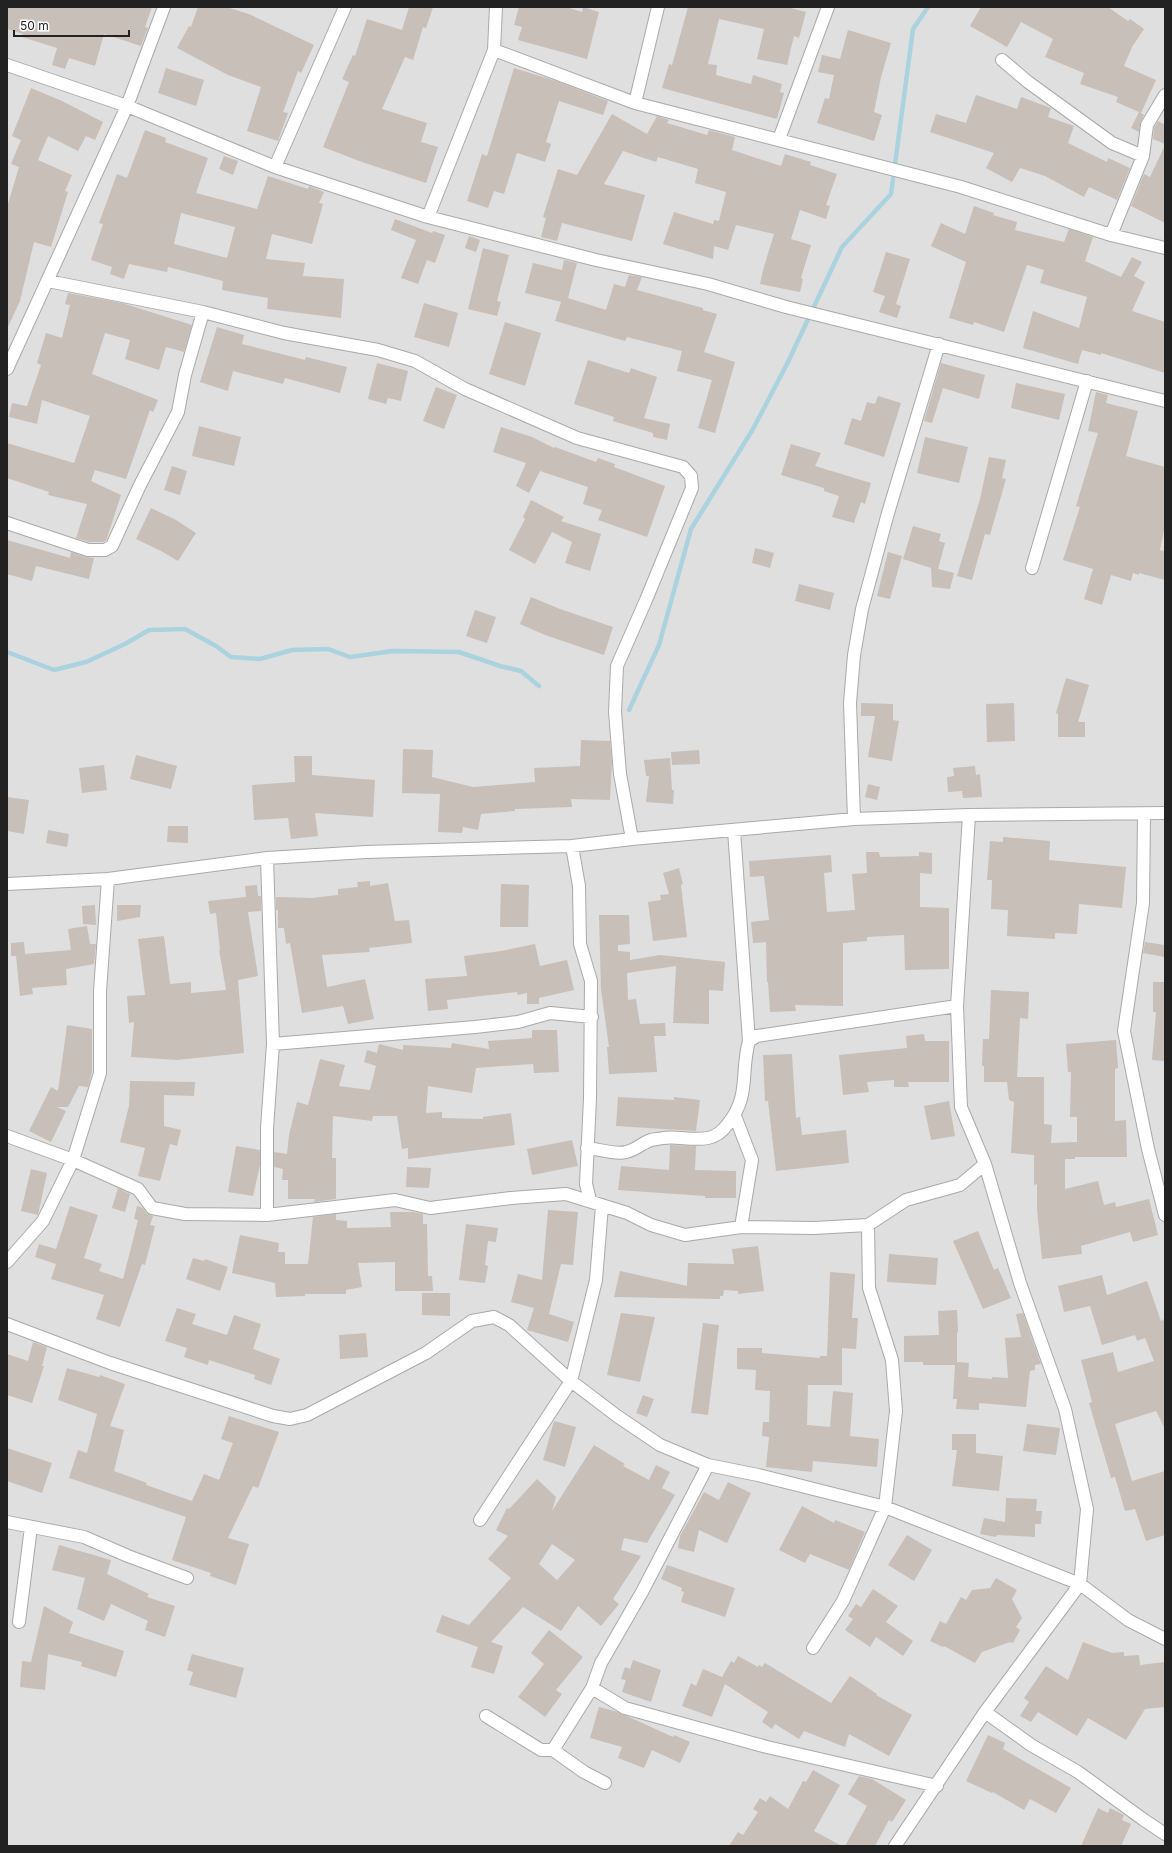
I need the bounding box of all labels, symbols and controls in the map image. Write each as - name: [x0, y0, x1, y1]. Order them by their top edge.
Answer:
- scale bar: [14, 12, 129, 38]
- text: 50 m: [20, 18, 49, 33]

